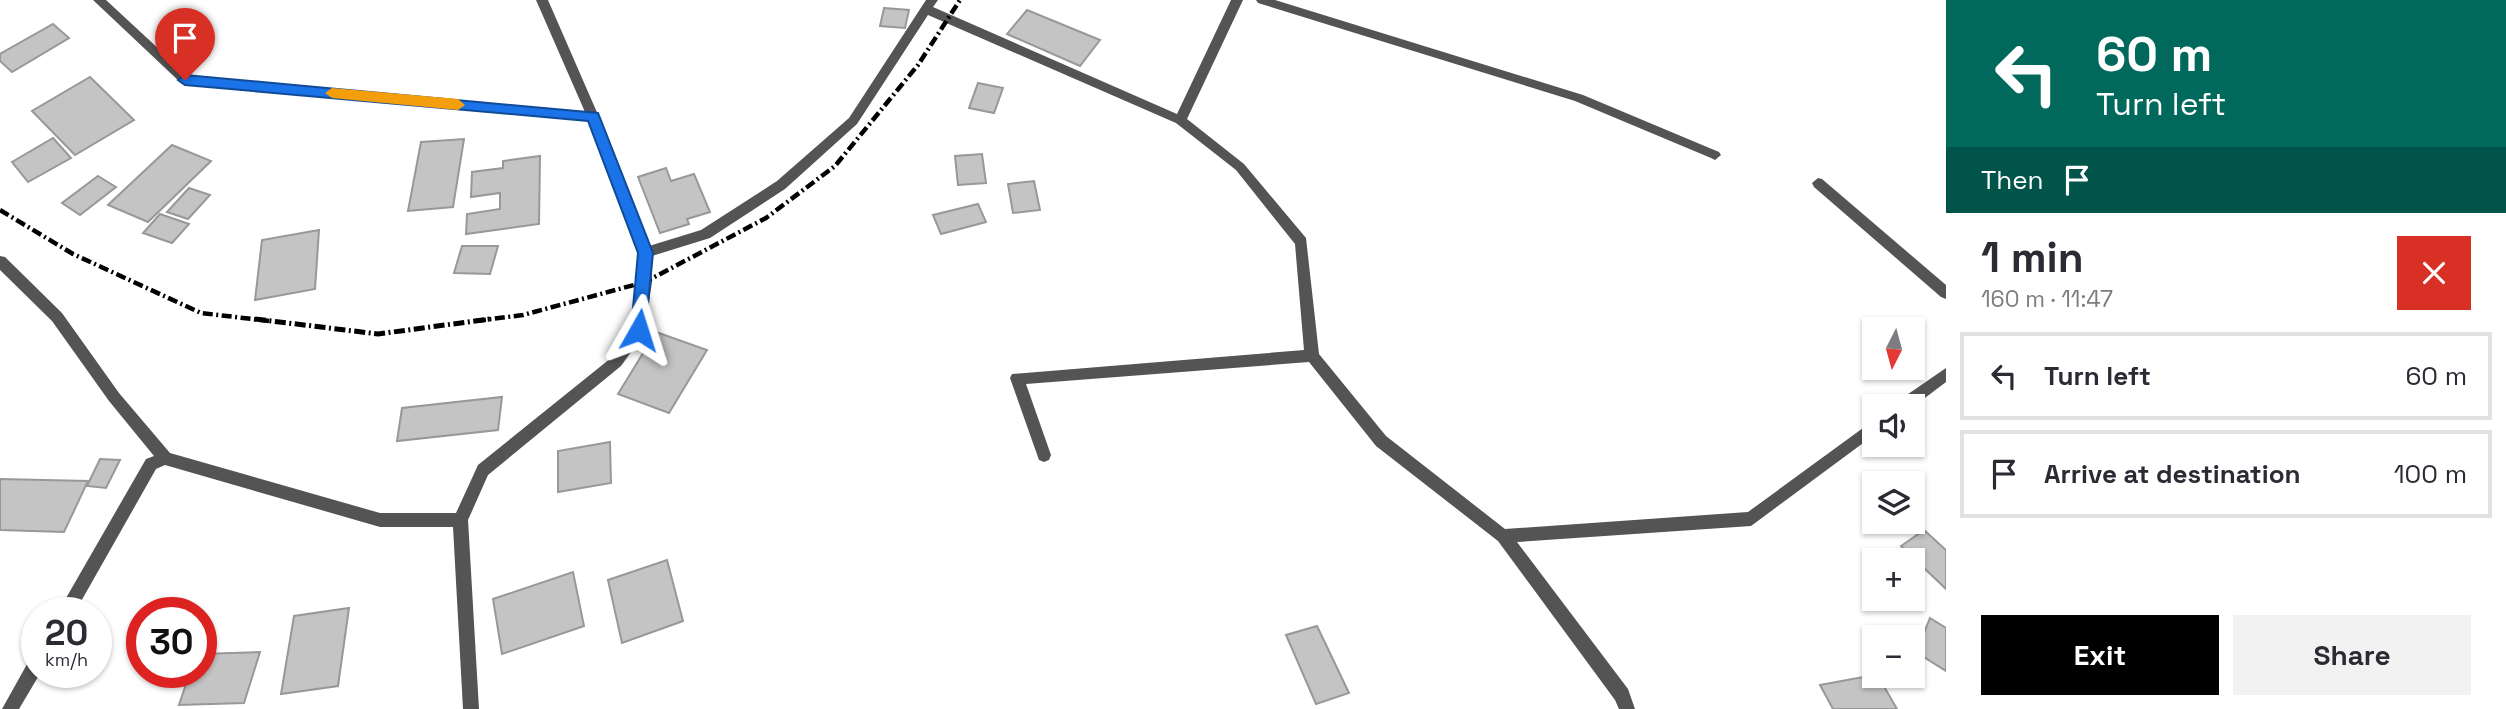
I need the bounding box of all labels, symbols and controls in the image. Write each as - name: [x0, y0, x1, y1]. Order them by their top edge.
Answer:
- pin: [155, 8, 215, 80]
- icon: arrive: [166, 19, 204, 57]
- text: 60 m: [2096, 23, 2212, 85]
- icon: left: [1981, 28, 2072, 119]
- text: Turn left: [2096, 84, 2226, 124]
- icon: arrive: [2058, 161, 2096, 199]
- text: Then: [1981, 163, 2044, 197]
- text: 1 min: [1981, 231, 2084, 284]
- button: close: [2397, 236, 2471, 310]
- text: 160 m · 11:47: [1981, 284, 2113, 314]
- position arrow: [602, 293, 676, 367]
- north arrow: [1862, 317, 1925, 380]
- map controls: [1862, 317, 1925, 688]
- icon: left: [1985, 357, 2023, 395]
- text: Turn left: [2044, 359, 2151, 393]
- text: 60 m: [2405, 359, 2467, 393]
- button: sound: [1862, 394, 1925, 457]
- icon: arrive: [1985, 455, 2023, 493]
- text: Arrive at destination: [2044, 457, 2301, 491]
- text: 100 m: [2394, 457, 2467, 491]
- button: layers: [1862, 471, 1925, 534]
- button: +: [1862, 548, 1925, 611]
- speed limit sign: 30: [126, 597, 217, 688]
- text: 20: [45, 611, 88, 655]
- button: Exit: [1981, 615, 2219, 695]
- button: Share: [2233, 615, 2471, 695]
- button: −: [1862, 625, 1925, 688]
- text: km/h: [45, 648, 88, 671]

